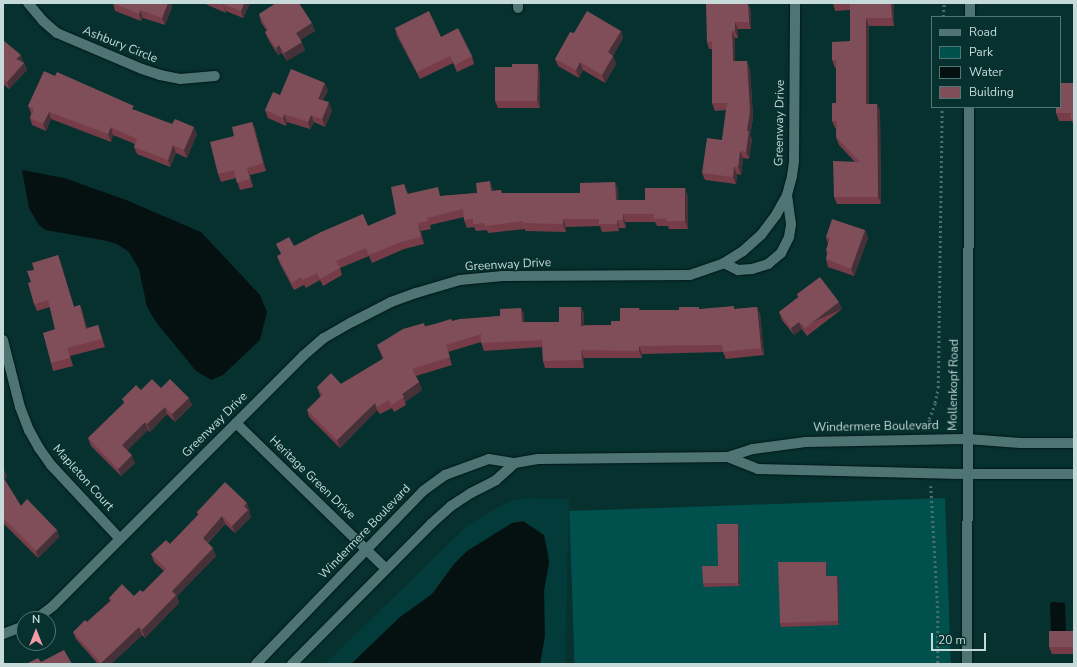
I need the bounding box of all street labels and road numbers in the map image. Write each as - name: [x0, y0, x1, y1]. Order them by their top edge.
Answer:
- street label: Ashbury Circle: [80, 23, 160, 67]
- street label: Greenway Drive: [772, 80, 788, 166]
- street label: Greenway Drive: [464, 256, 552, 274]
- street label: Mollenkopf Road: [946, 339, 962, 431]
- street label: Greenway Drive: [179, 389, 251, 461]
- street label: Windermere Boulevard: [813, 419, 939, 435]
- street label: Heritage Green Drive: [266, 433, 358, 523]
- street label: Mapleton Court: [50, 442, 116, 514]
- street label: Windermere Boulevard: [316, 482, 414, 582]

